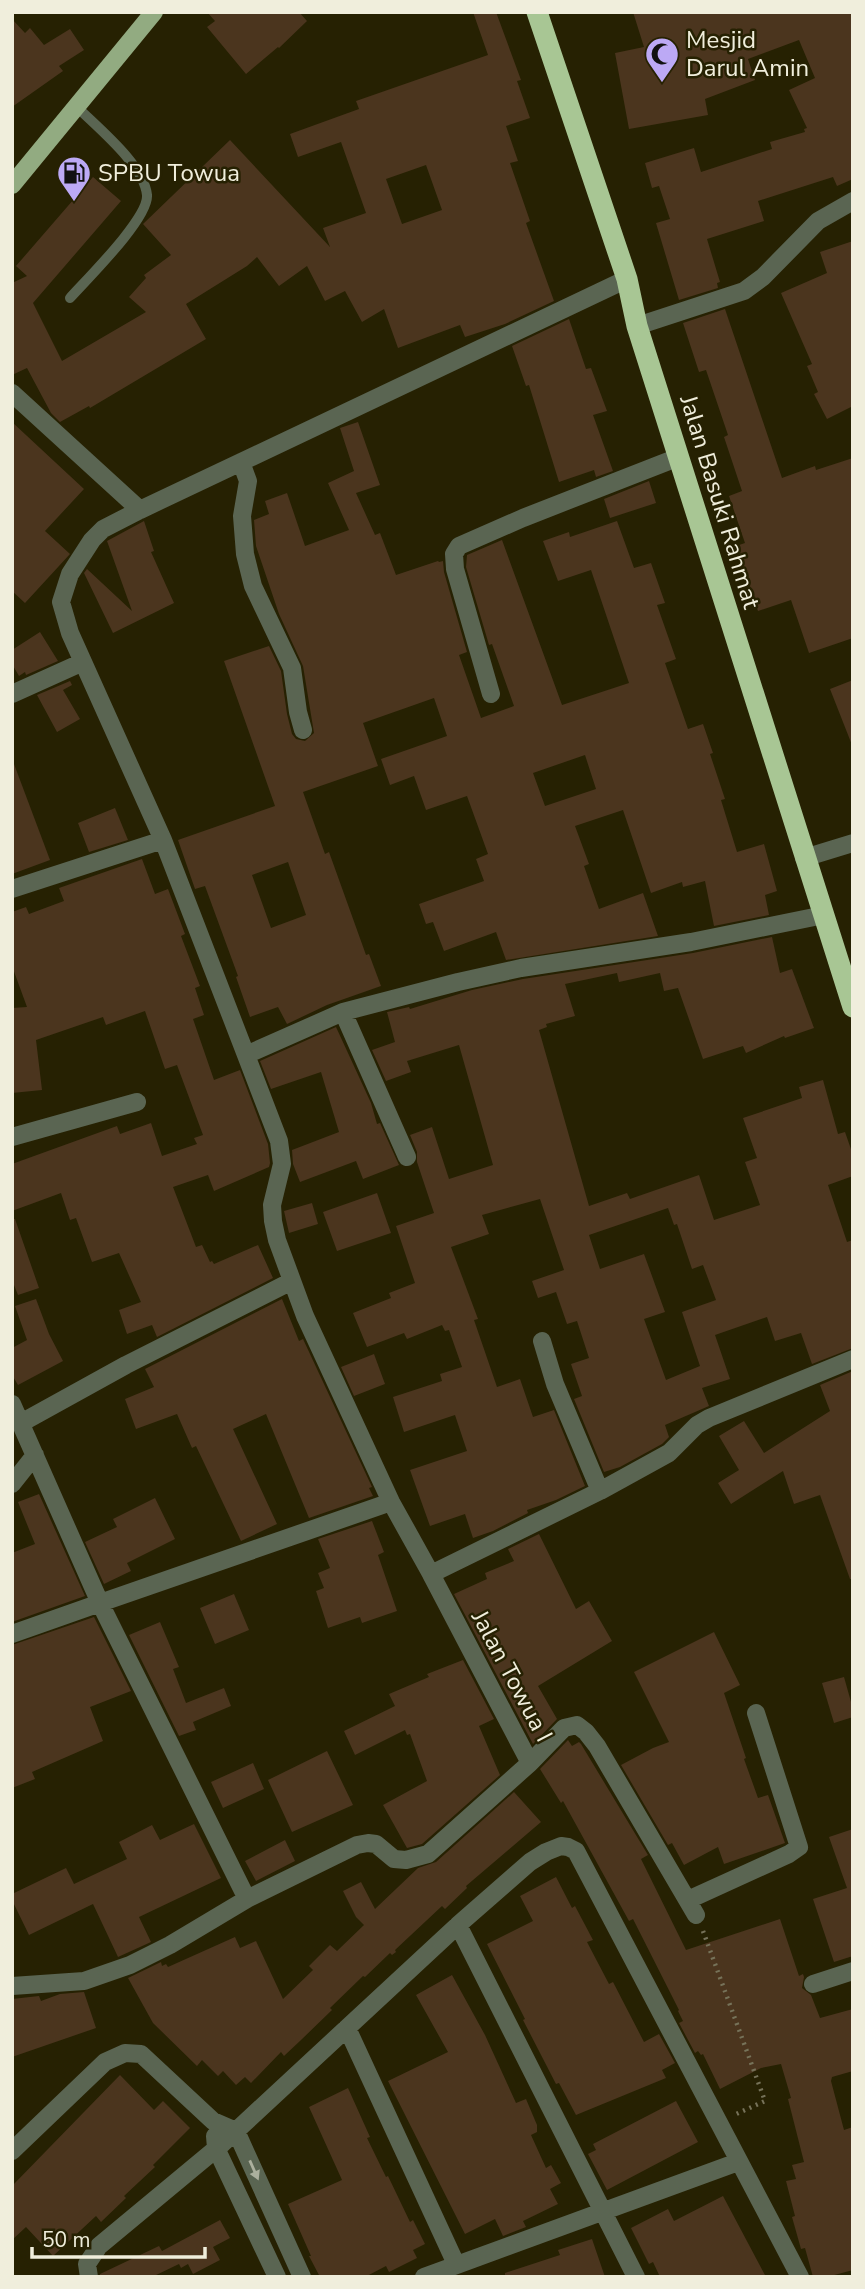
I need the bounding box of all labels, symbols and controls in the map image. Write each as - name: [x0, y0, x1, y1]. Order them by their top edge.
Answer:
- place label: Mesjid Darul Amin: [686, 24, 809, 84]
- mosque icon: Mesjid Darul Amin: [643, 35, 681, 84]
- fuel station icon: SPBU Towua: [55, 154, 93, 203]
- place label: SPBU Towua: [98, 157, 240, 189]
- street label: Jalan Basuki Rahmat: [672, 390, 768, 613]
- street label: Jalan Towua I: [463, 1604, 560, 1747]
- one-way arrow: [248, 2160, 259, 2180]
- scale bar: [32, 2216, 205, 2260]
- text: 50 m: [42, 2226, 91, 2254]

